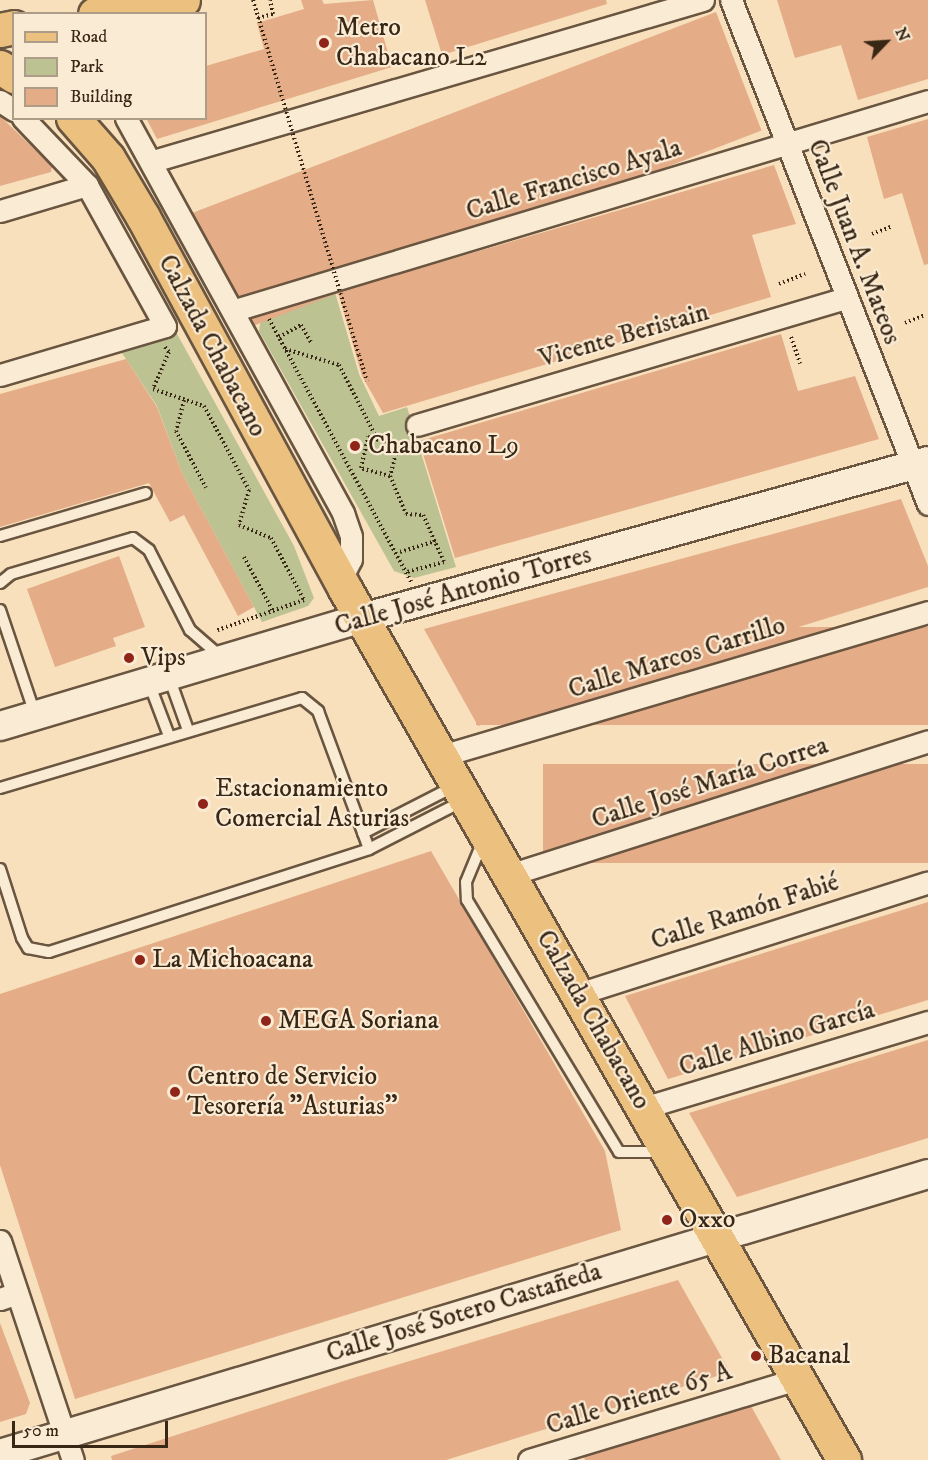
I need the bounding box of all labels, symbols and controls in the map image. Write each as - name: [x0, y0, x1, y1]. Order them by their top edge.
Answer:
- legend: [12, 12, 207, 120]
- place label: Metro Chabacano L2: [336, 12, 487, 74]
- north arrow: [856, 12, 916, 72]
- text: N: [890, 24, 914, 45]
- text: Road: [70, 26, 107, 48]
- marker: Metro Chabacano L2: [317, 36, 331, 50]
- text: Park: [70, 56, 104, 78]
- text: Building: [70, 86, 132, 108]
- street label: Calle Francisco Ayala: [463, 132, 685, 228]
- street label: Calle Juan A. Mateos: [801, 135, 907, 349]
- street label: Calzada Chabacano: [151, 250, 273, 442]
- street label: Vicente Beristain: [536, 297, 712, 375]
- place label: Chabacano L9: [368, 430, 519, 462]
- marker: Chabacano L9: [346, 437, 364, 455]
- street label: Calle José Antonio Torres: [331, 539, 595, 643]
- street label: Calle Marcos Carrillo: [565, 610, 789, 706]
- place label: Vips: [141, 642, 186, 674]
- marker: Vips: [122, 651, 136, 665]
- street label: Calle José María Correa: [588, 730, 832, 836]
- place label: Estacionamiento Comercial Asturias: [215, 773, 409, 834]
- marker: Estacionamiento Comercial Asturias: [196, 797, 210, 811]
- street label: Calle Ramón Fabié: [647, 867, 843, 957]
- street label: Calzada Chabacano: [529, 925, 657, 1115]
- place label: La Michoacana: [152, 944, 313, 976]
- marker: La Michoacana: [133, 953, 147, 967]
- street label: Calle Albino García: [675, 994, 879, 1084]
- place label: MEGA Soriana: [278, 1005, 439, 1037]
- marker: MEGA Soriana: [259, 1014, 273, 1028]
- place label: Centro de Servicio Tesorería "Asturias": [187, 1061, 398, 1122]
- marker: Centro de Servicio Tesorería "Asturias": [168, 1085, 182, 1099]
- place label: Oxxo: [679, 1204, 735, 1236]
- marker: Oxxo: [660, 1213, 674, 1227]
- street label: Calle José Sotero Castañeda: [323, 1256, 605, 1370]
- place label: Bacanal: [768, 1340, 850, 1372]
- marker: Bacanal: [749, 1349, 763, 1363]
- street label: Calle Oriente 65 A: [542, 1356, 736, 1442]
- scale bar: [15, 1409, 171, 1447]
- text: 50 m: [23, 1420, 59, 1442]

